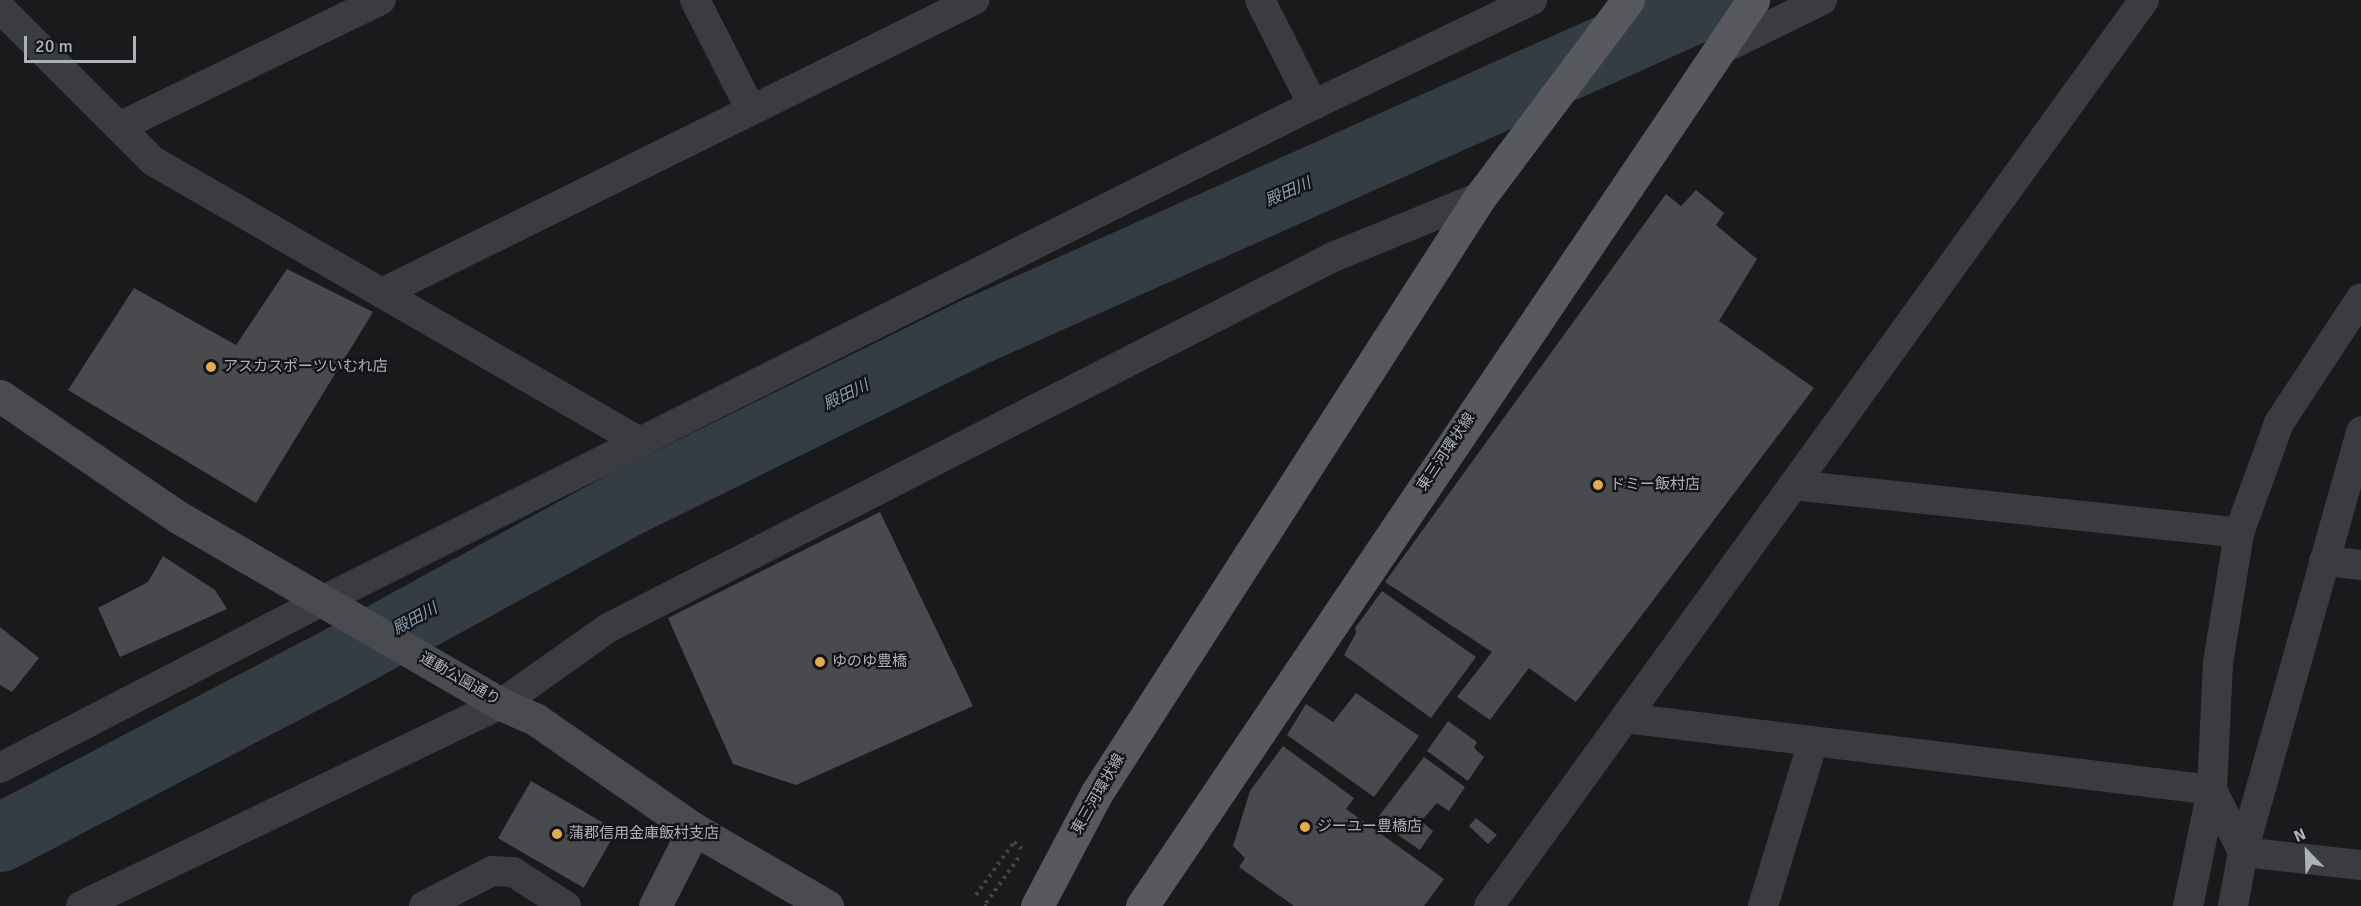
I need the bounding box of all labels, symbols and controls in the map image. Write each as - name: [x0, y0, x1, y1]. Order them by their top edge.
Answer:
- scale bar: [27, 24, 140, 62]
- text: 20 m: [35, 35, 73, 57]
- water label: 殿田川: [1262, 173, 1314, 211]
- place label: アスカスポーツいむれ店: [223, 358, 388, 376]
- marker: アスカスポーツいむれ店: [204, 360, 218, 374]
- water label: 殿田川: [820, 376, 872, 414]
- street label: 東三河環状線: [1413, 410, 1479, 494]
- place label: ドミー飯村店: [1610, 476, 1700, 494]
- marker: ドミー飯村店: [1591, 478, 1605, 492]
- water label: 殿田川: [389, 599, 441, 639]
- street label: 運動公園通り: [417, 649, 503, 709]
- place label: ゆのゆ豊橋: [832, 653, 907, 671]
- marker: ゆのゆ豊橋: [813, 655, 827, 669]
- street label: 東三河環状線: [1068, 751, 1128, 837]
- place label: ジーユー豊橋店: [1317, 818, 1422, 836]
- marker: ジーユー豊橋店: [1298, 820, 1312, 834]
- north arrow: [2277, 822, 2337, 882]
- text: N: [2291, 824, 2309, 847]
- place label: 蒲郡信用金庫飯村支店: [569, 825, 719, 843]
- marker: 蒲郡信用金庫飯村支店: [550, 827, 564, 841]

